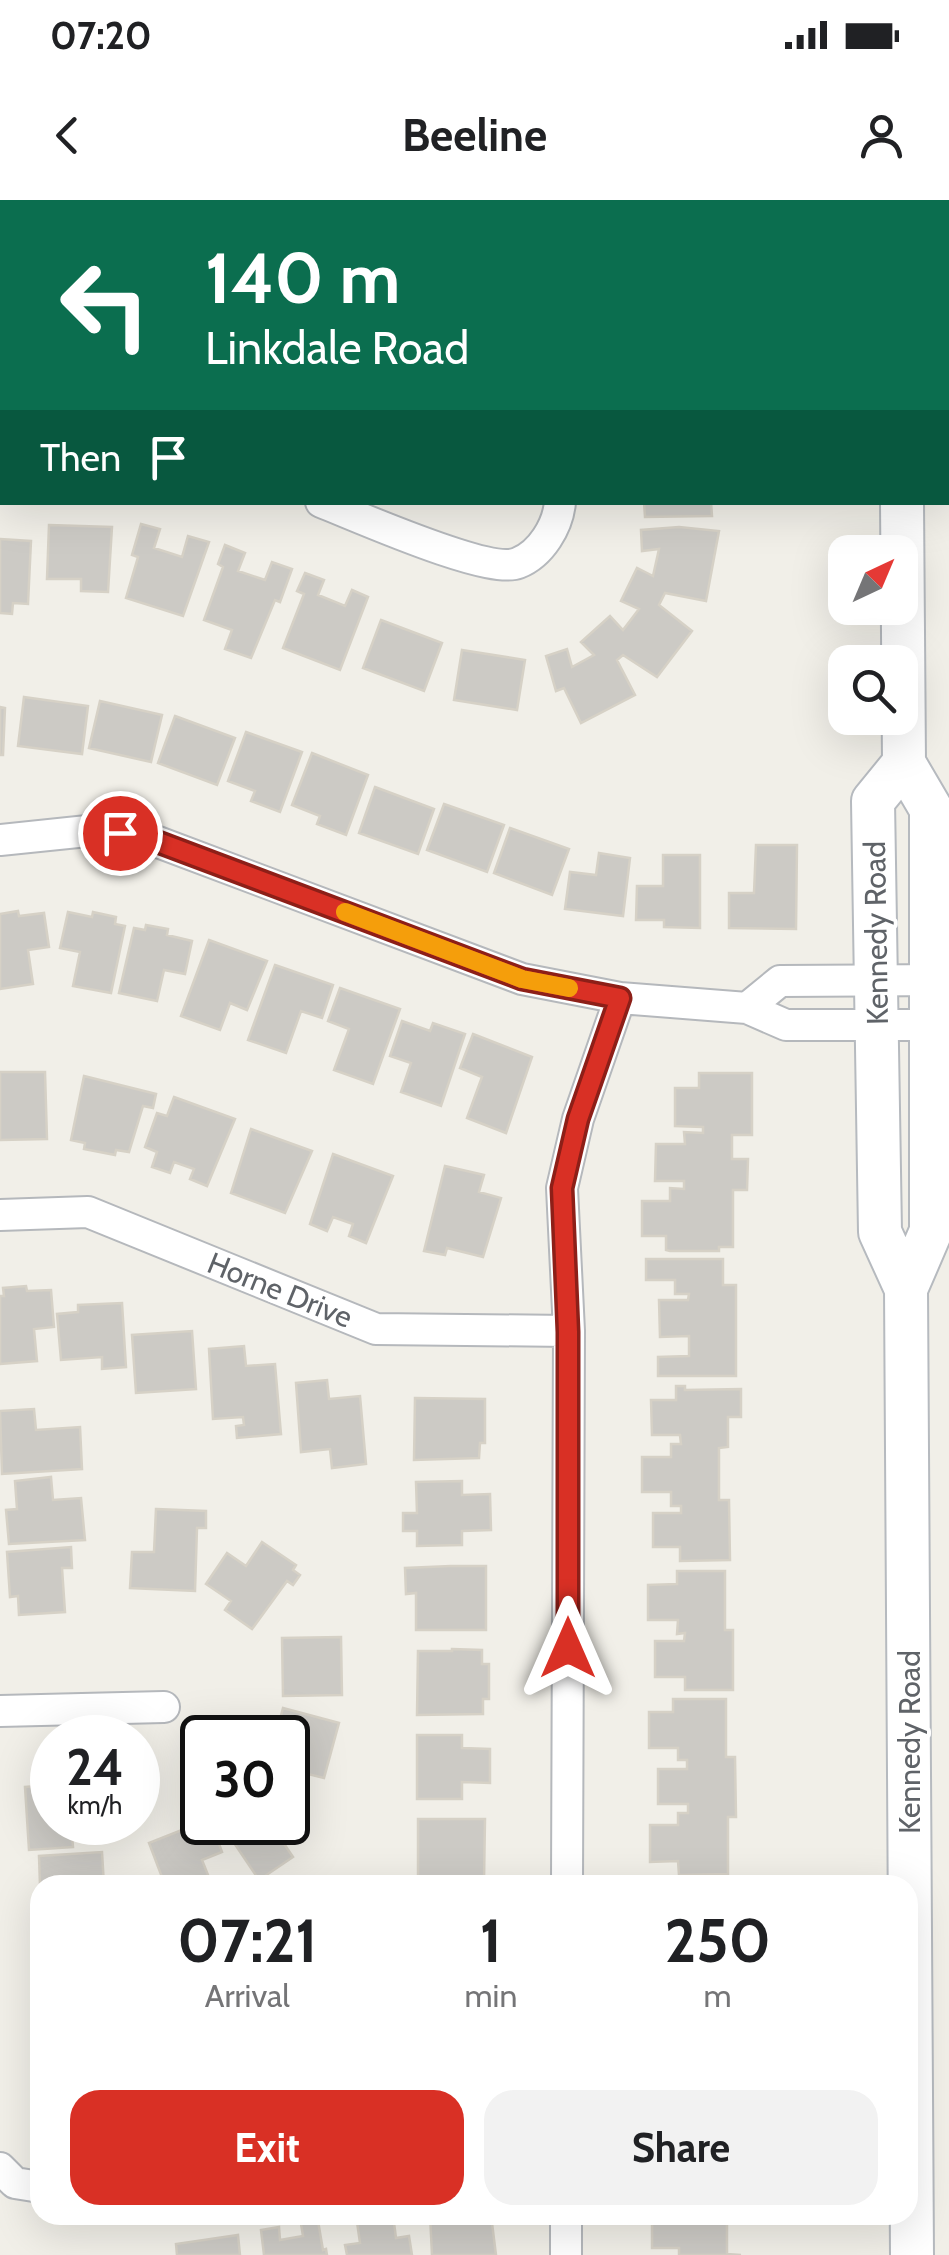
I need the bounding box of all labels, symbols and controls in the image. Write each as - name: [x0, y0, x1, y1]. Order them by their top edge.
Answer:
- text: 07:20: [50, 12, 152, 59]
- icon: back: [40, 108, 95, 163]
- text: Beeline: [402, 108, 547, 162]
- icon: person: [854, 108, 909, 163]
- text: 140 m: [205, 235, 400, 321]
- icon: left: [40, 240, 170, 370]
- text: Linkdale Road: [205, 321, 469, 375]
- icon: arrive: [141, 430, 196, 485]
- text: Then: [40, 434, 121, 481]
- north arrow: [828, 535, 918, 625]
- map controls: [828, 535, 918, 735]
- button: search: [828, 645, 918, 735]
- pin: [78, 791, 163, 876]
- icon: arrive: [93, 806, 148, 861]
- street label: Kennedy Road: [856, 841, 896, 1025]
- street label: Horne Drive: [202, 1244, 358, 1336]
- position arrow: [516, 1596, 620, 1700]
- street label: Kennedy Road: [891, 1650, 928, 1834]
- speed limit sign: 30: [180, 1715, 310, 1845]
- text: 24: [66, 1737, 124, 1798]
- text: km/h: [68, 1790, 122, 1820]
- text: 07:21: [177, 1904, 317, 1977]
- text: 1: [480, 1904, 502, 1977]
- text: 250: [664, 1904, 771, 1977]
- text: Arrival: [205, 1976, 290, 2015]
- text: min: [465, 1976, 517, 2015]
- text: m: [704, 1976, 732, 2015]
- button: Exit: [70, 2090, 464, 2205]
- button: Share: [484, 2090, 878, 2205]

